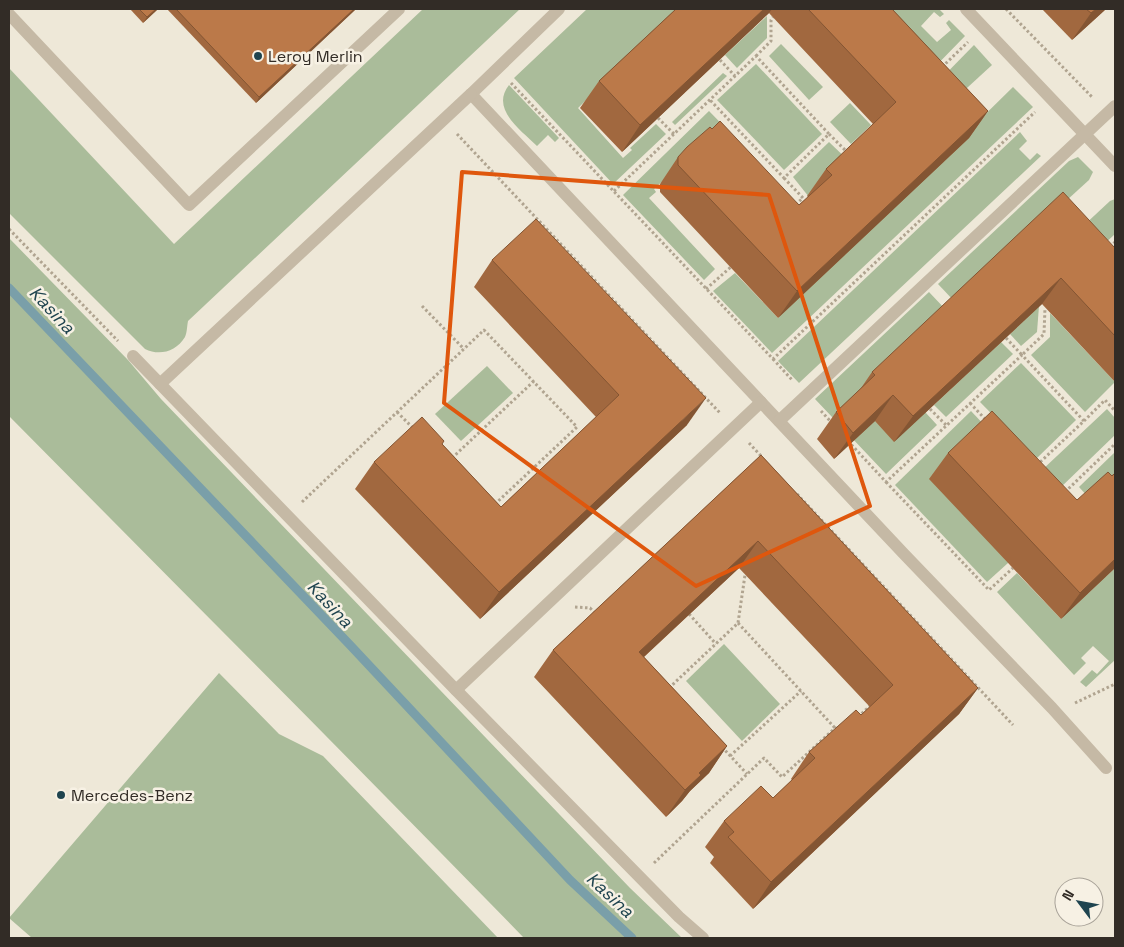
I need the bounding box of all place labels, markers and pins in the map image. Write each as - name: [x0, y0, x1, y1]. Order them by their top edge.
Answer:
- place label: Leroy Merlin: [268, 46, 363, 67]
- marker: Leroy Merlin: [252, 50, 264, 62]
- place label: Mercedes-Benz: [71, 785, 193, 806]
- marker: Mercedes-Benz: [55, 789, 67, 801]

